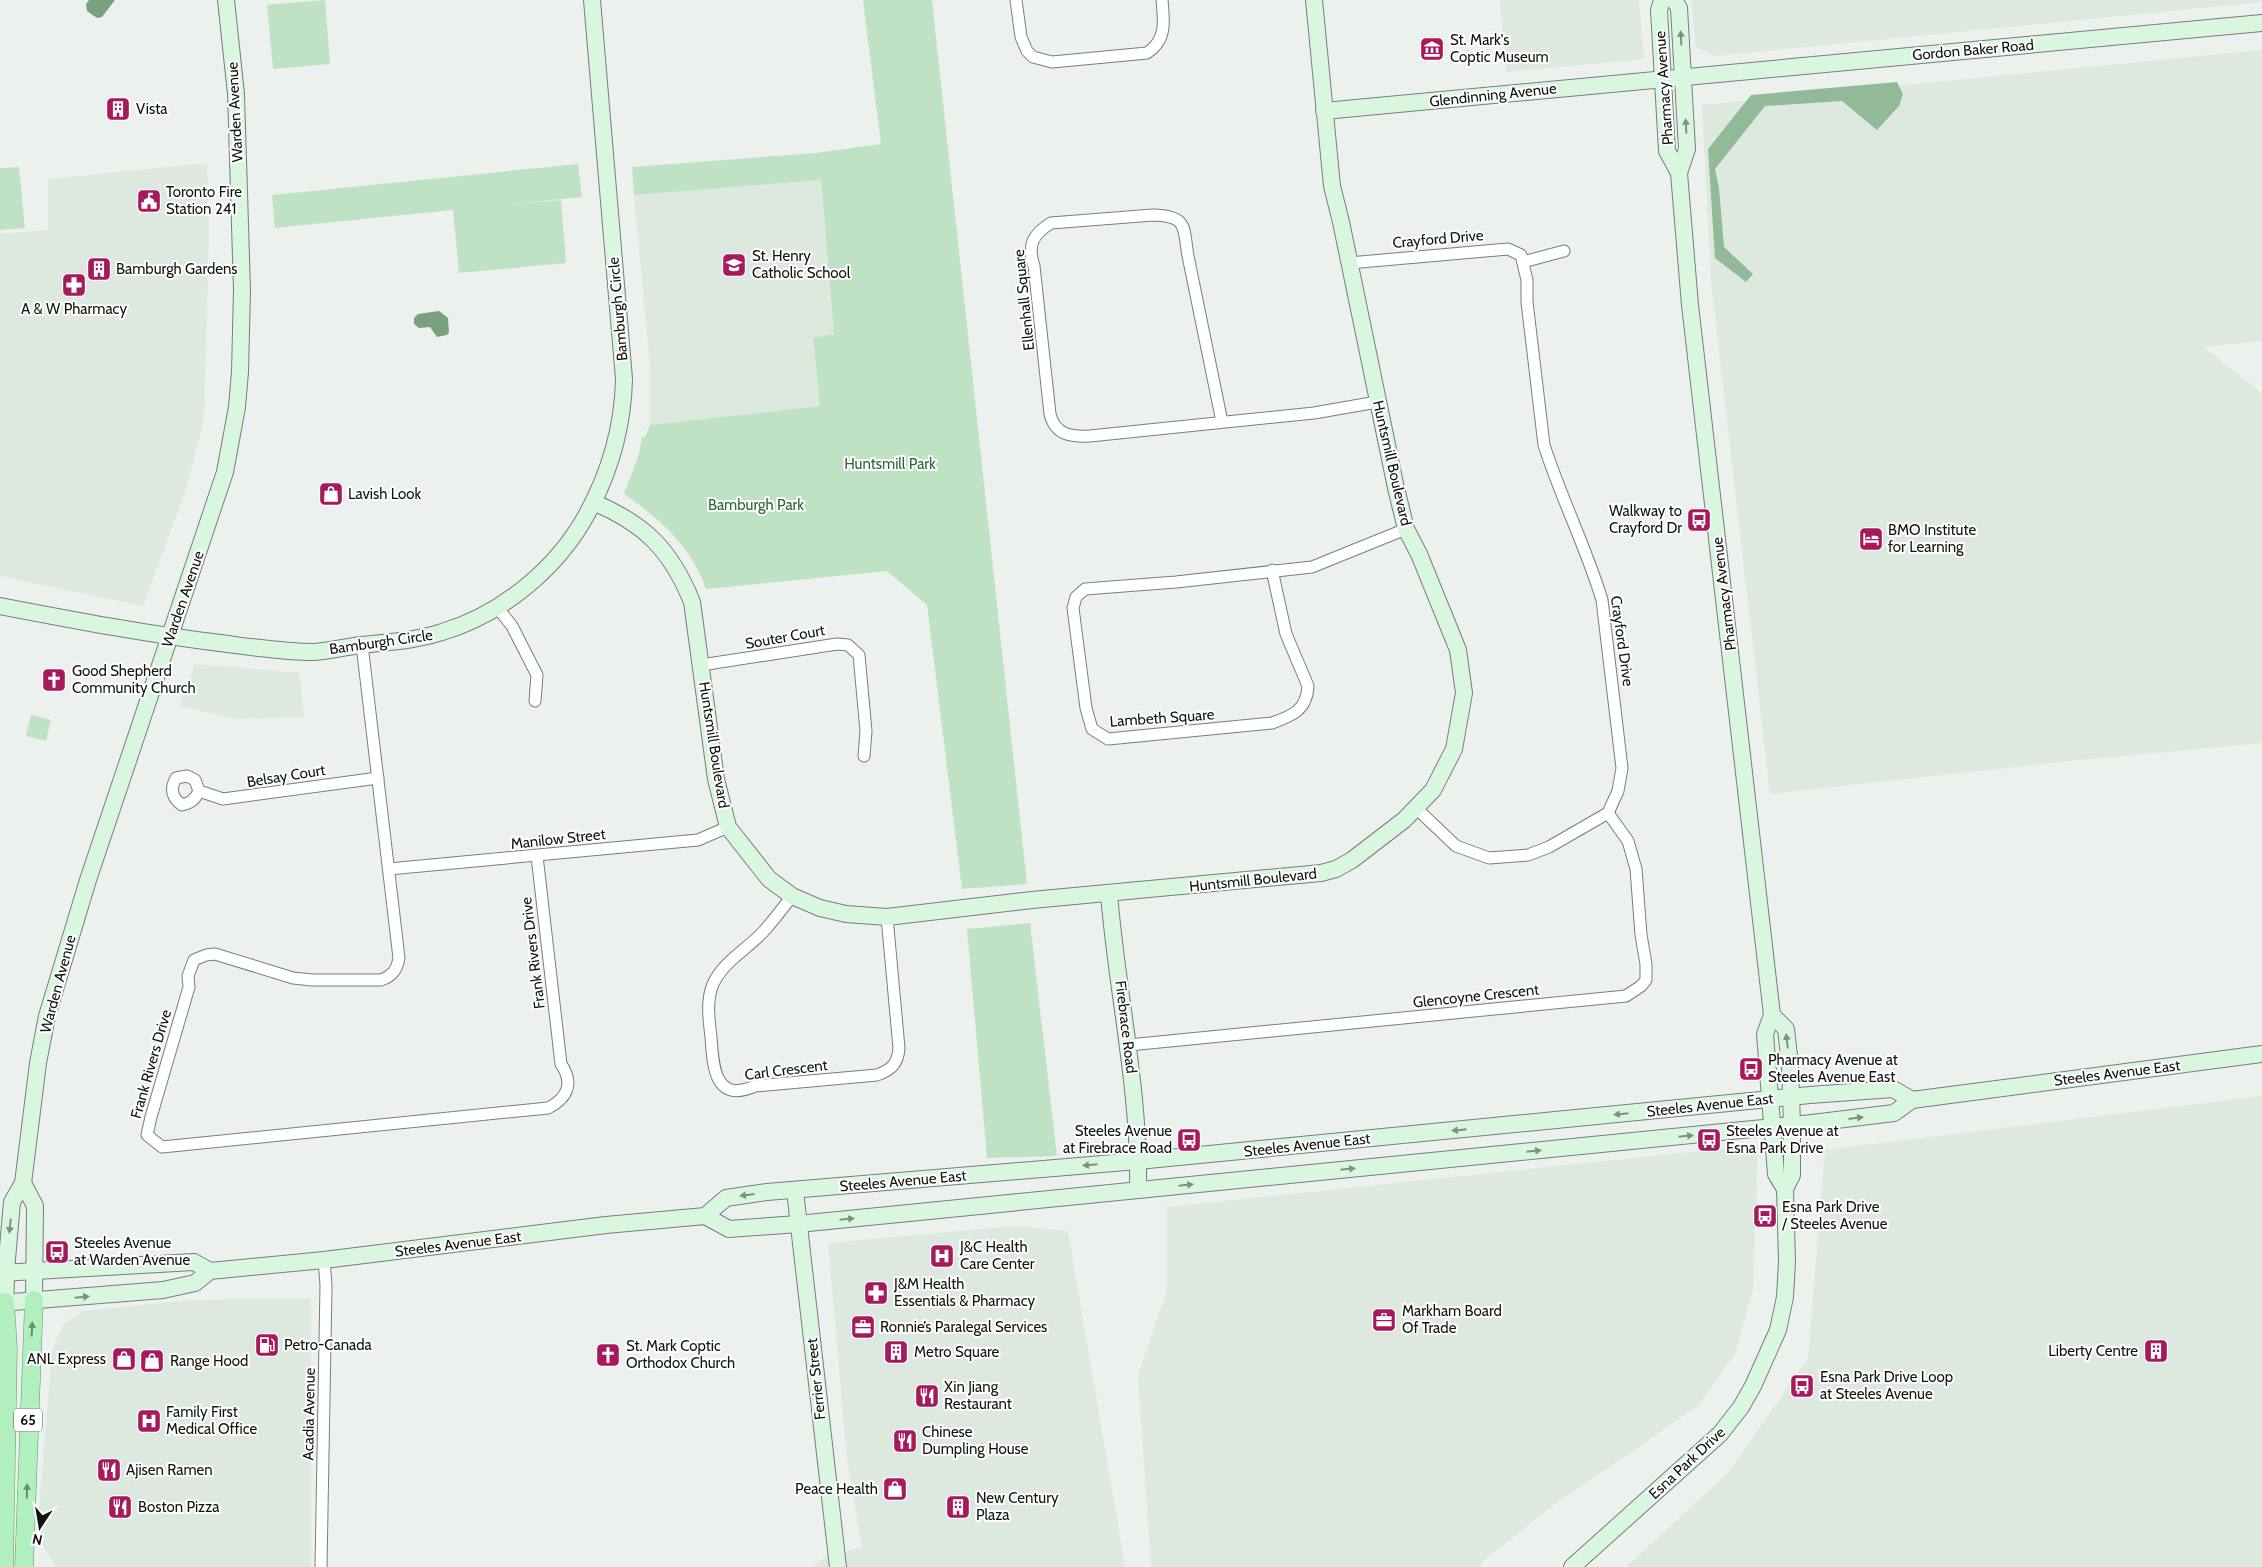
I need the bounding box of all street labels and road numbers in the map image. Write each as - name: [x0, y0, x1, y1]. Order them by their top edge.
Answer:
- street label: Pharmacy Avenue: [1651, 30, 1677, 146]
- street label: Gordon Baker Road: [1911, 36, 2035, 64]
- street label: Warden Avenue: [223, 61, 247, 163]
- street label: Glendinning Avenue: [1429, 79, 1558, 111]
- street label: Crayford Drive: [1392, 226, 1485, 252]
- street label: Ellenhall Square: [1010, 248, 1038, 351]
- street label: Bamburgh Circle: [604, 256, 632, 362]
- street label: Huntsmill Boulevard: [1369, 399, 1415, 527]
- street label: Pharmacy Avenue: [1708, 536, 1740, 652]
- street label: Warden Avenue: [158, 548, 208, 650]
- street label: Crayford Drive: [1607, 595, 1637, 688]
- street label: Souter Court: [744, 621, 826, 653]
- street label: Bamburgh Circle: [328, 626, 434, 658]
- street label: Huntsmill Boulevard: [695, 680, 733, 810]
- street label: Lambeth Square: [1109, 705, 1215, 731]
- street label: Belsay Court: [245, 761, 327, 791]
- street label: Manilow Street: [510, 825, 606, 853]
- street label: Huntsmill Boulevard: [1188, 864, 1318, 896]
- street label: Frank Rivers Drive: [517, 896, 549, 1010]
- street label: Warden Avenue: [36, 933, 80, 1035]
- street label: Firebrace Road: [1111, 979, 1141, 1075]
- street label: Glencoyne Crescent: [1412, 980, 1540, 1012]
- street label: Frank Rivers Drive: [127, 1007, 175, 1121]
- street label: Carl Crescent: [744, 1056, 828, 1084]
- street label: Steeles Avenue East: [2053, 1056, 2181, 1090]
- street label: Steeles Avenue East: [1646, 1089, 1774, 1121]
- street label: Steeles Avenue East: [1243, 1129, 1371, 1161]
- street label: Steeles Avenue East: [839, 1166, 967, 1196]
- street label: Steeles Avenue East: [394, 1227, 522, 1261]
- street label: Ferrier Street: [803, 1337, 829, 1421]
- street label: Acadia Avenue: [299, 1367, 319, 1461]
- road number: 65: [14, 1408, 42, 1432]
- street label: Esna Park Drive: [1645, 1423, 1729, 1503]

